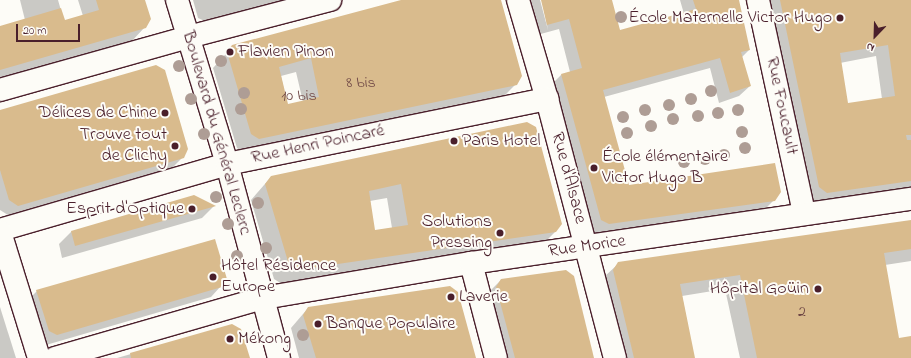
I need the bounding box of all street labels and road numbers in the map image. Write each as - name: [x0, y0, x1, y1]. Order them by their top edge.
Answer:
- street label: Boulevard du Général Leclerc: [177, 29, 255, 237]
- street label: Rue Foucault: [760, 55, 802, 157]
- street label: Rue Henri Poincaré: [249, 120, 387, 170]
- street label: Rue d'Alsace: [545, 130, 591, 226]
- street label: Rue Morice: [547, 231, 627, 263]

